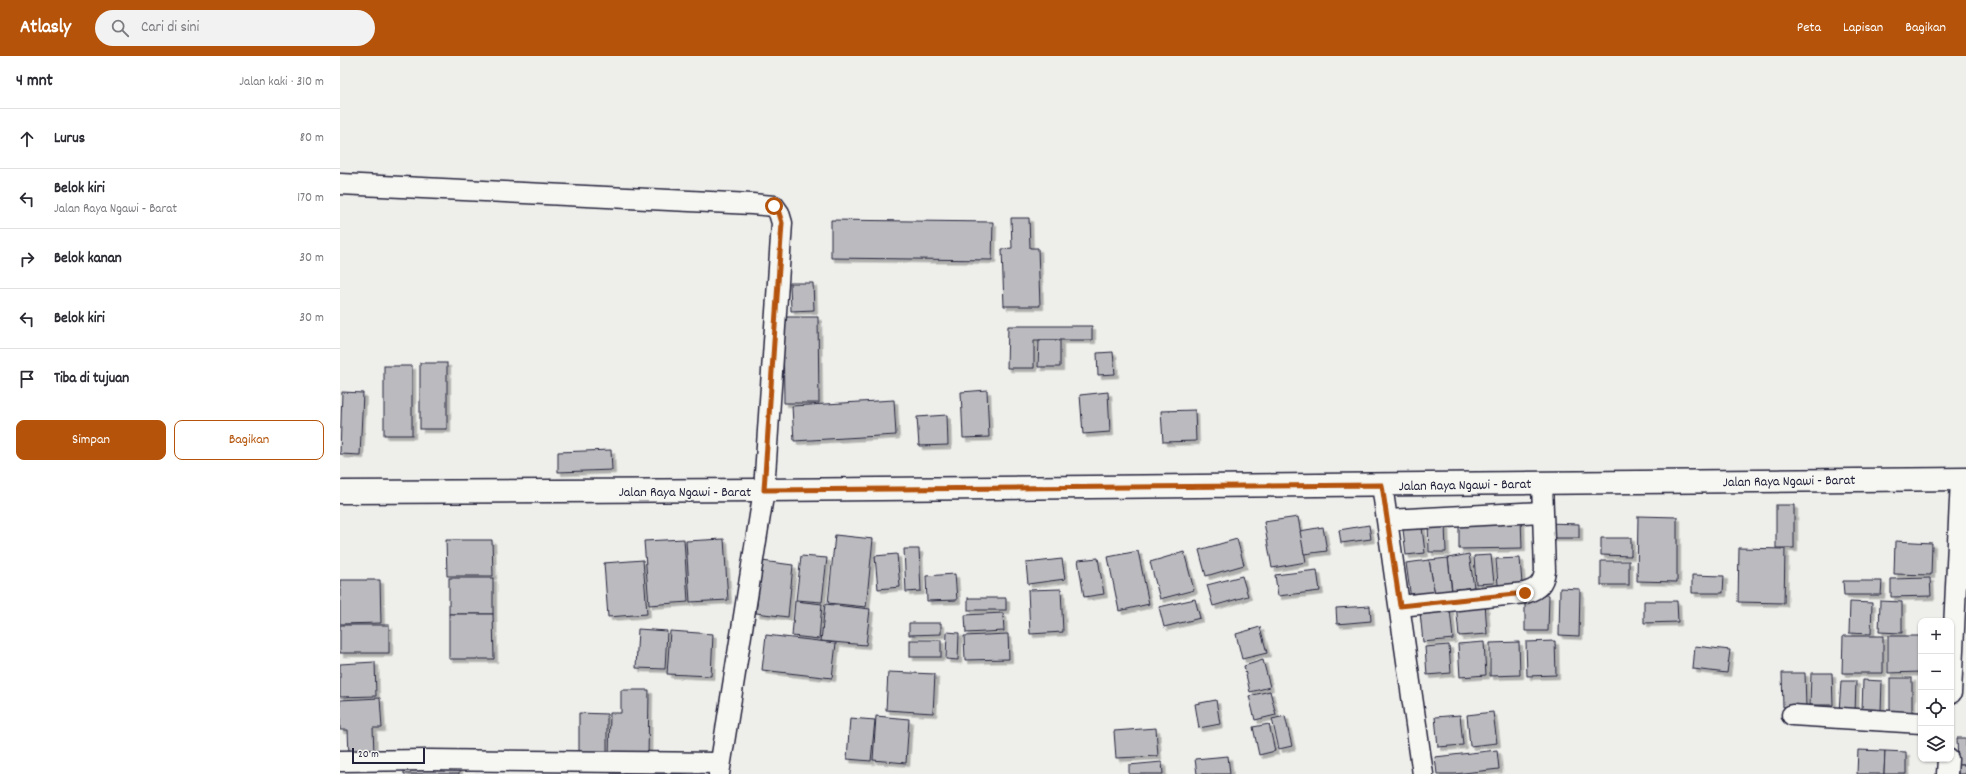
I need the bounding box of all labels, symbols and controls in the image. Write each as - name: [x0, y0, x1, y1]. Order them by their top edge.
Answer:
- search box: [95, 10, 375, 46]
- text: Atlasly: [20, 15, 71, 42]
- icon: search: [109, 17, 131, 39]
- text: Cari di sini: [141, 17, 199, 39]
- text: Peta: [1797, 18, 1821, 38]
- text: Lapisan: [1843, 18, 1883, 38]
- text: Bagikan: [1905, 18, 1946, 38]
- text: 4 mnt: [16, 70, 53, 94]
- text: Jalan kaki · 310 m: [239, 73, 324, 92]
- icon: ahead: [16, 128, 38, 150]
- text: Lurus: [54, 128, 85, 150]
- text: 80 m: [300, 129, 324, 148]
- text: Belok kiri: [54, 178, 105, 200]
- icon: left: [16, 188, 38, 210]
- text: 170 m: [297, 189, 324, 208]
- route start: [765, 197, 783, 215]
- text: Jalan Raya Ngawi - Barat: [54, 200, 177, 219]
- icon: right: [16, 248, 38, 270]
- text: Belok kanan: [54, 248, 122, 270]
- text: 30 m: [299, 249, 324, 268]
- icon: left: [16, 308, 38, 330]
- text: Belok kiri: [54, 308, 105, 330]
- text: 30 m: [299, 309, 324, 328]
- icon: arrive: [16, 368, 38, 390]
- text: Tiba di tujuan: [54, 368, 129, 390]
- button: Simpan: [16, 420, 166, 460]
- button: Bagikan: [174, 420, 324, 460]
- street label: Jalan Raya Ngawi - Barat: [1723, 471, 1855, 493]
- street label: Jalan Raya Ngawi - Barat: [1399, 475, 1531, 497]
- street label: Jalan Raya Ngawi - Barat: [619, 483, 751, 503]
- route end: [1516, 584, 1534, 602]
- map controls: [1918, 618, 1954, 762]
- button: +: [1918, 618, 1954, 654]
- button: −: [1918, 654, 1954, 690]
- button: locate: [1918, 690, 1954, 726]
- button: layers: [1918, 726, 1954, 762]
- scale bar: [352, 746, 425, 765]
- text: 20 m: [358, 747, 379, 763]

